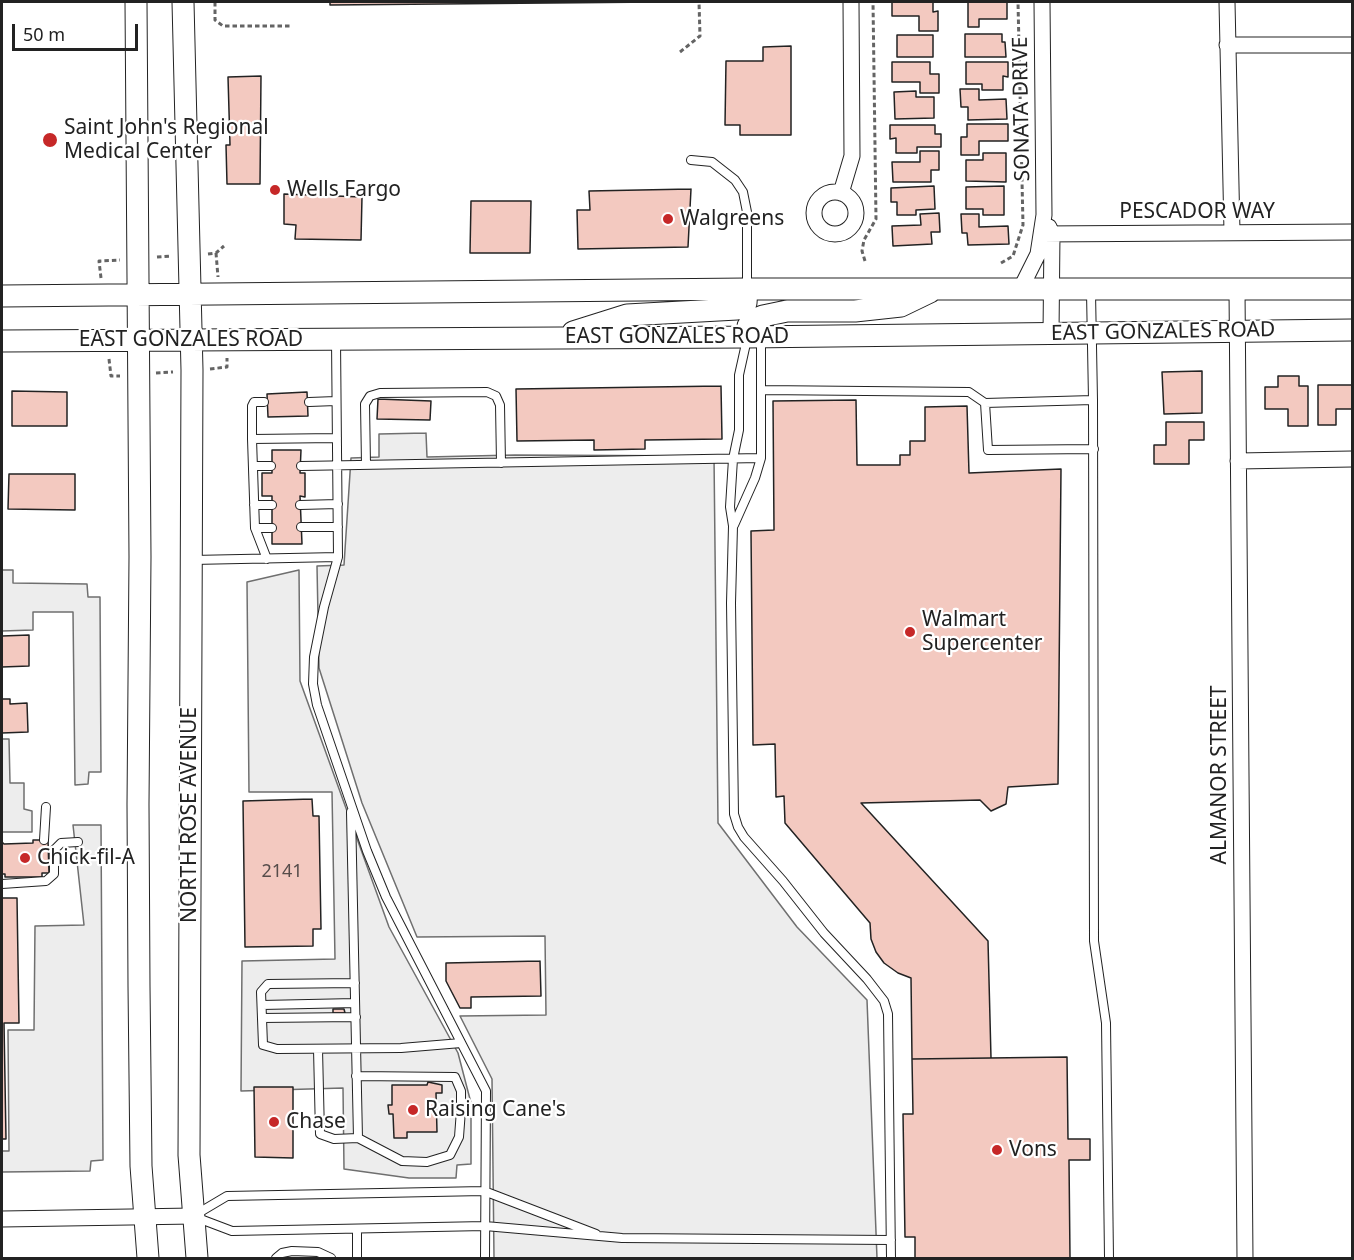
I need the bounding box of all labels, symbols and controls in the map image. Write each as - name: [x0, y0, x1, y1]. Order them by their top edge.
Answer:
- scale bar: [15, 12, 141, 50]
- text: 50 m: [23, 22, 65, 46]
- street label: SONATA DRIVE: [1008, 36, 1036, 182]
- place label: Saint John's Regional Medical Center: [64, 115, 269, 165]
- marker: Saint John's Regional Medical Center: [41, 131, 59, 149]
- place label: Wells Fargo: [287, 177, 401, 203]
- marker: Wells Fargo: [268, 183, 282, 197]
- street label: PESCADOR WAY: [1119, 199, 1275, 225]
- place label: Walgreens: [680, 206, 784, 232]
- marker: Walgreens: [661, 212, 675, 226]
- street label: EAST GONZALES ROAD: [1051, 317, 1275, 347]
- street label: EAST GONZALES ROAD: [565, 324, 789, 350]
- street label: EAST GONZALES ROAD: [79, 327, 303, 353]
- place label: Walmart Supercenter: [922, 607, 1043, 657]
- marker: Walmart Supercenter: [903, 625, 917, 639]
- street label: ALMANOR STREET: [1207, 685, 1233, 865]
- street label: NORTH ROSE AVENUE: [177, 707, 203, 923]
- place label: Chick-fil-A: [37, 845, 135, 871]
- marker: Chick-fil-A: [18, 851, 32, 865]
- house number: 2141: [261, 861, 303, 883]
- place label: Raising Cane's: [425, 1097, 566, 1123]
- marker: Raising Cane's: [406, 1103, 420, 1117]
- place label: Chase: [286, 1109, 346, 1135]
- marker: Chase: [267, 1115, 281, 1129]
- place label: Vons: [1009, 1137, 1057, 1163]
- marker: Vons: [990, 1143, 1004, 1157]

